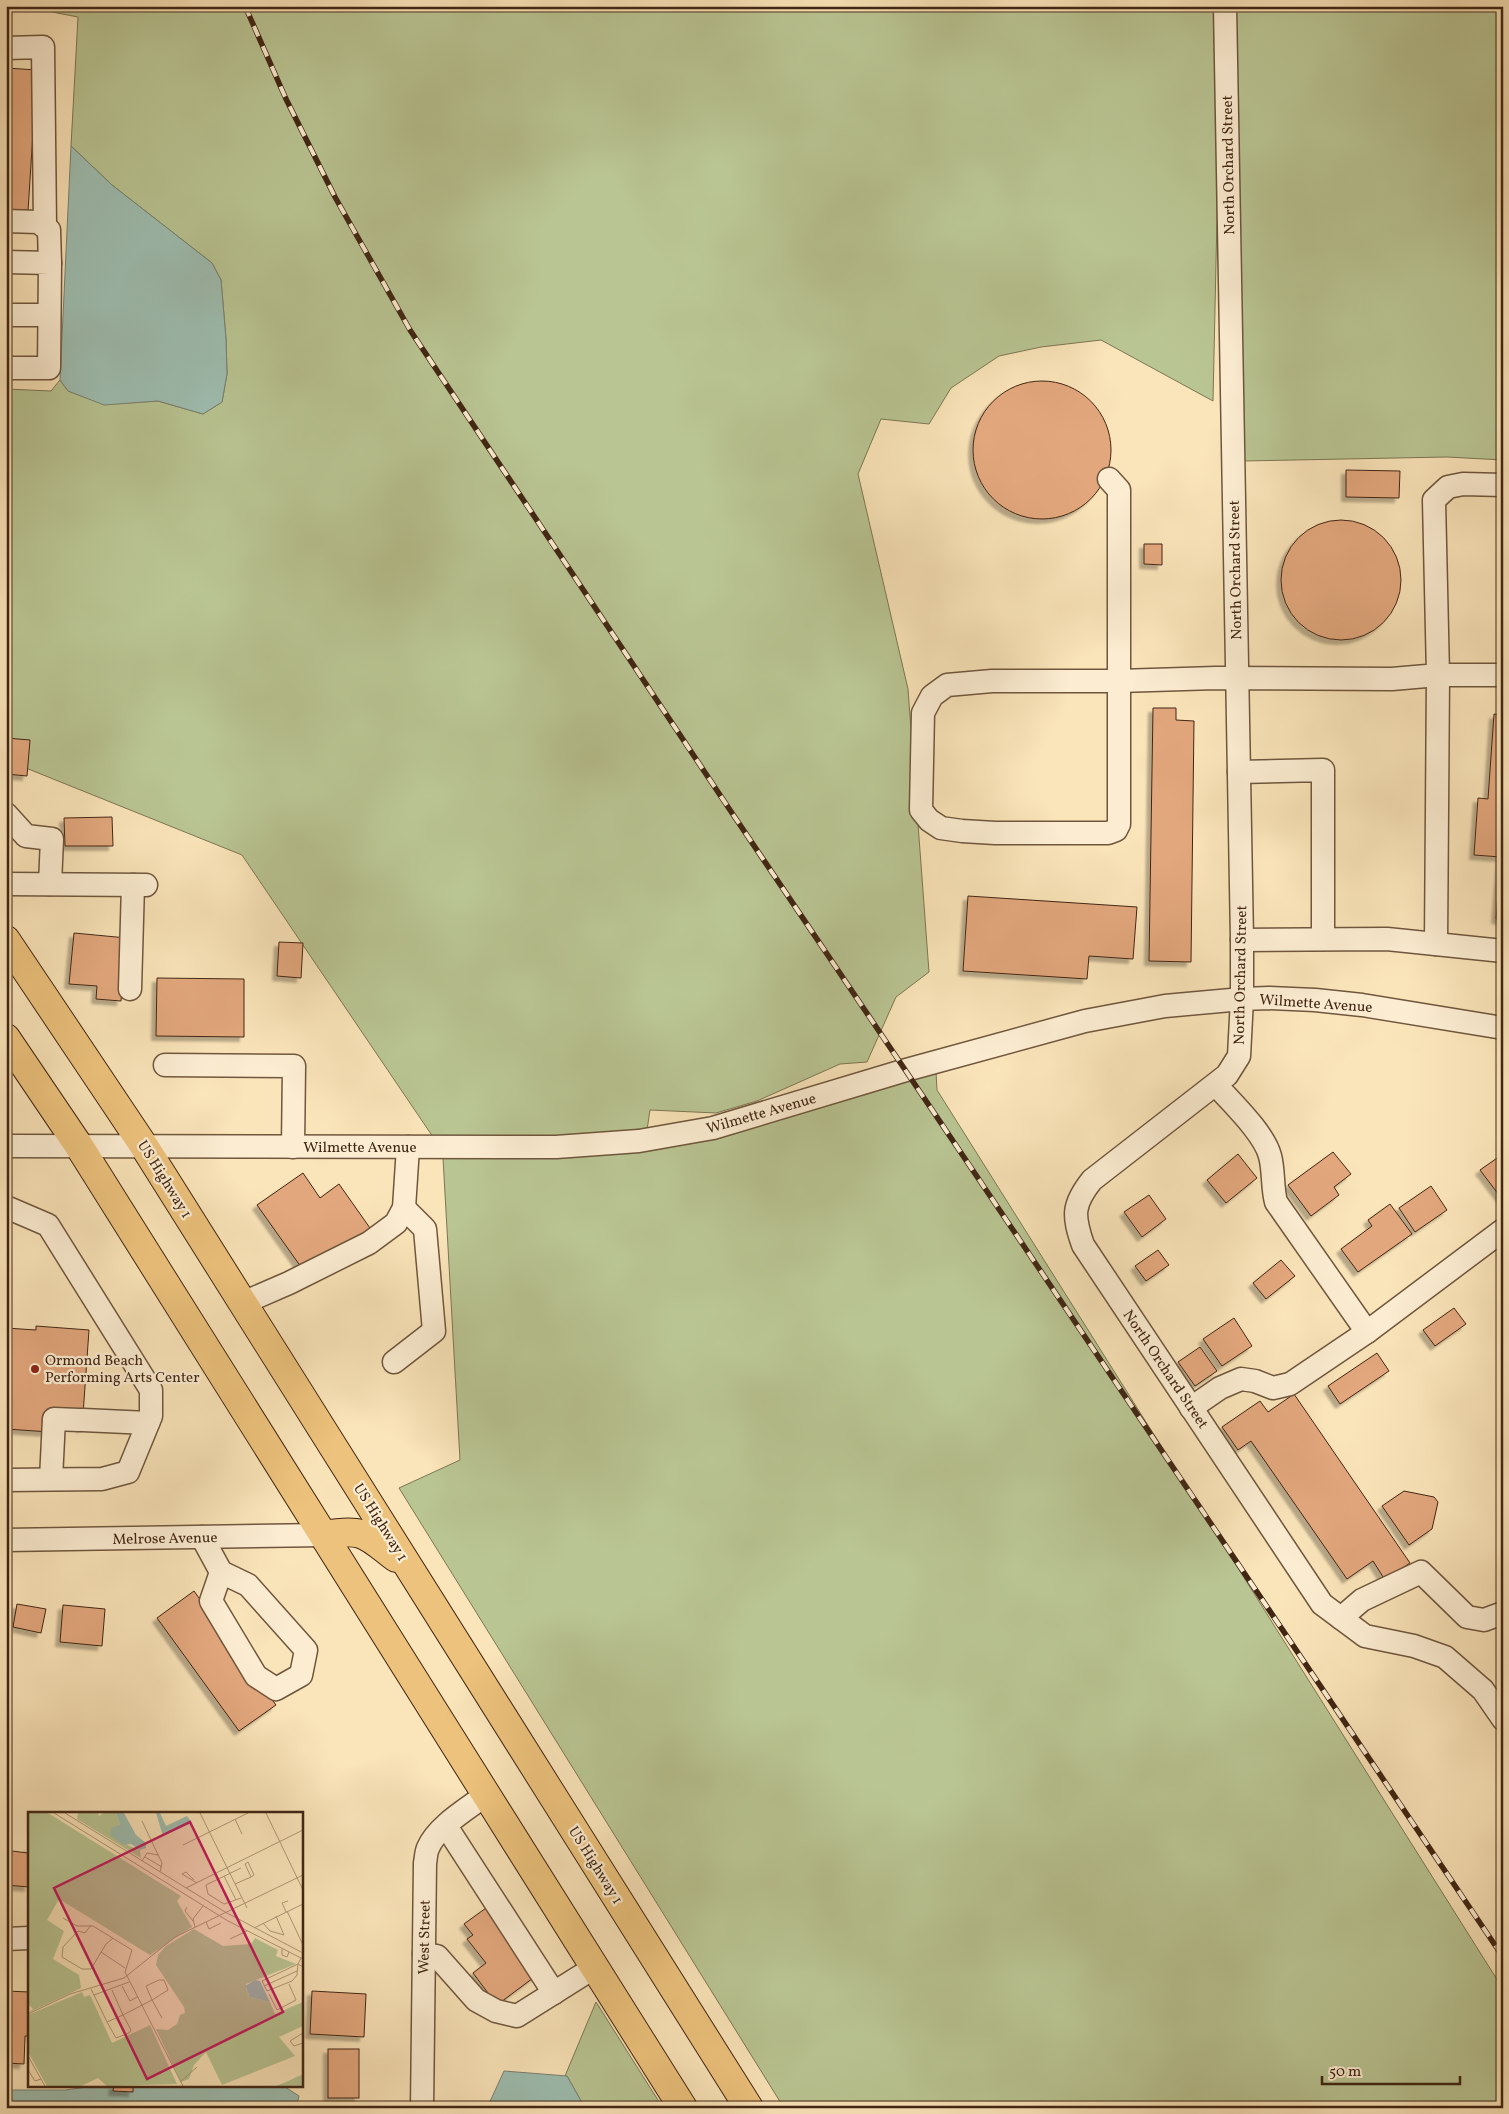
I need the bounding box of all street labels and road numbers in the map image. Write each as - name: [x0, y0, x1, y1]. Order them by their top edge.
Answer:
- street label: North Orchard Street: [1218, 95, 1241, 235]
- street label: North Orchard Street: [1225, 500, 1248, 640]
- street label: North Orchard Street: [1230, 905, 1253, 1045]
- street label: Wilmette Avenue: [1259, 990, 1373, 1019]
- street label: Wilmette Avenue: [704, 1089, 819, 1140]
- street label: US Highway 1: [131, 1137, 196, 1223]
- street label: Wilmette Avenue: [303, 1138, 417, 1159]
- street label: North Orchard Street: [1117, 1306, 1213, 1434]
- street label: US Highway 1: [347, 1480, 412, 1566]
- street label: Melrose Avenue: [112, 1528, 218, 1551]
- street label: US Highway 1: [562, 1823, 627, 1909]
- street label: West Street: [414, 1899, 437, 1975]

